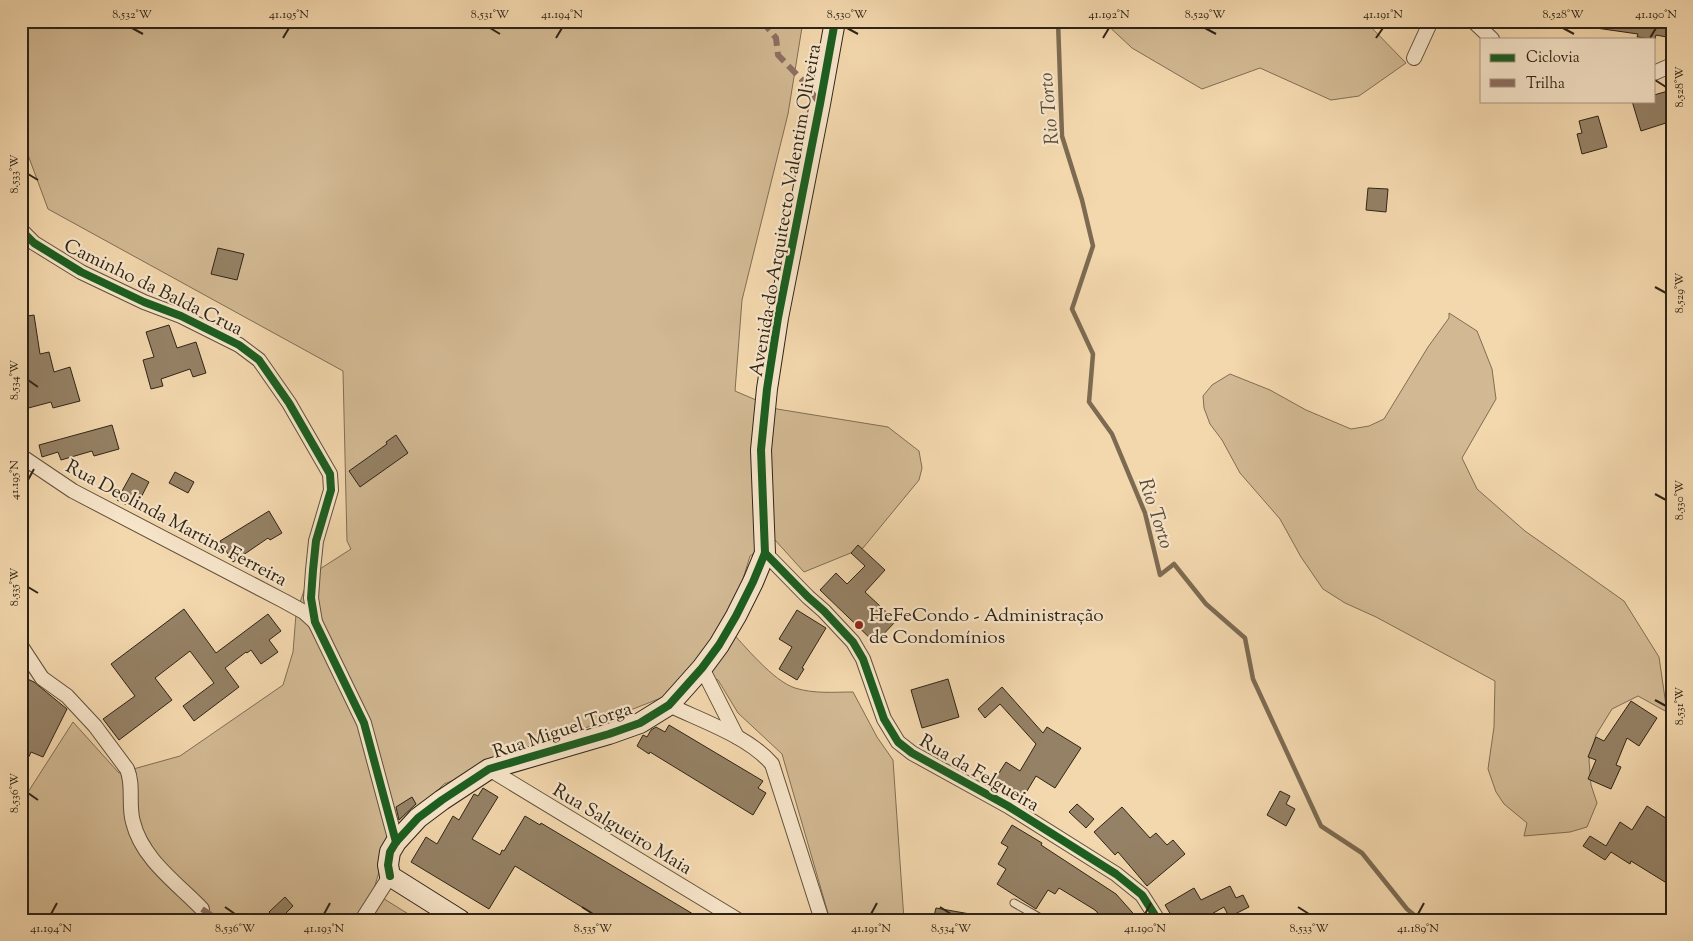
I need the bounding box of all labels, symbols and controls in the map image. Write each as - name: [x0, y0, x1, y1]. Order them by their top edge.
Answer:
- text: 8.532°W: [112, 6, 153, 24]
- text: 41.195°N: [269, 6, 309, 24]
- text: 8.531°W: [471, 6, 510, 24]
- text: 41.194°N: [541, 6, 583, 24]
- text: 8.530°W: [827, 6, 868, 24]
- text: 41.192°N: [1088, 6, 1130, 24]
- text: 8.529°W: [1185, 6, 1226, 24]
- text: 41.191°N: [1363, 6, 1403, 24]
- text: 8.528°W: [1542, 6, 1584, 24]
- text: 41.190°N: [1635, 6, 1677, 24]
- legend: [1480, 38, 1656, 102]
- street label: Avenida do Arquitecto Valentim Oliveira: [744, 42, 829, 379]
- text: Ciclovia: [1526, 48, 1580, 69]
- text: 8.528°W: [1671, 66, 1689, 108]
- water label: Rio Torto: [1033, 71, 1068, 146]
- text: Trilha: [1526, 74, 1565, 95]
- text: 8.533°W: [6, 154, 24, 194]
- street label: Caminho da Balda Crua: [59, 233, 247, 344]
- text: 8.529°W: [1671, 272, 1689, 313]
- text: 8.534°W: [6, 359, 24, 400]
- street label: Rua Deolinda Martins Ferreira: [60, 454, 292, 594]
- text: 41.195°N: [6, 460, 24, 500]
- water label: Rio Torto: [1130, 475, 1180, 553]
- text: 8.530°W: [1671, 479, 1689, 520]
- text: 8.535°W: [6, 567, 24, 606]
- place label: HeFeCondo - Administração de Condomínios: [869, 603, 1104, 652]
- marker: HeFeCondo - Administração de Condomínios: [853, 619, 865, 631]
- text: 8.531°W: [1671, 686, 1689, 725]
- street label: Rua Miguel Torga: [490, 696, 636, 767]
- street label: Rua da Felgueira: [914, 729, 1044, 820]
- text: 8.536°W: [6, 772, 24, 813]
- street label: Rua Salgueiro Maia: [547, 778, 697, 883]
- text: 41.194°N: [30, 920, 72, 938]
- text: 8.536°W: [215, 920, 256, 938]
- text: 41.193°N: [304, 920, 345, 938]
- text: 8.535°W: [574, 920, 613, 938]
- text: 41.191°N: [851, 920, 891, 938]
- text: 8.534°W: [931, 920, 972, 938]
- text: 41.190°N: [1124, 920, 1166, 938]
- text: 8.533°W: [1289, 920, 1329, 938]
- text: 41.189°N: [1397, 920, 1439, 938]

